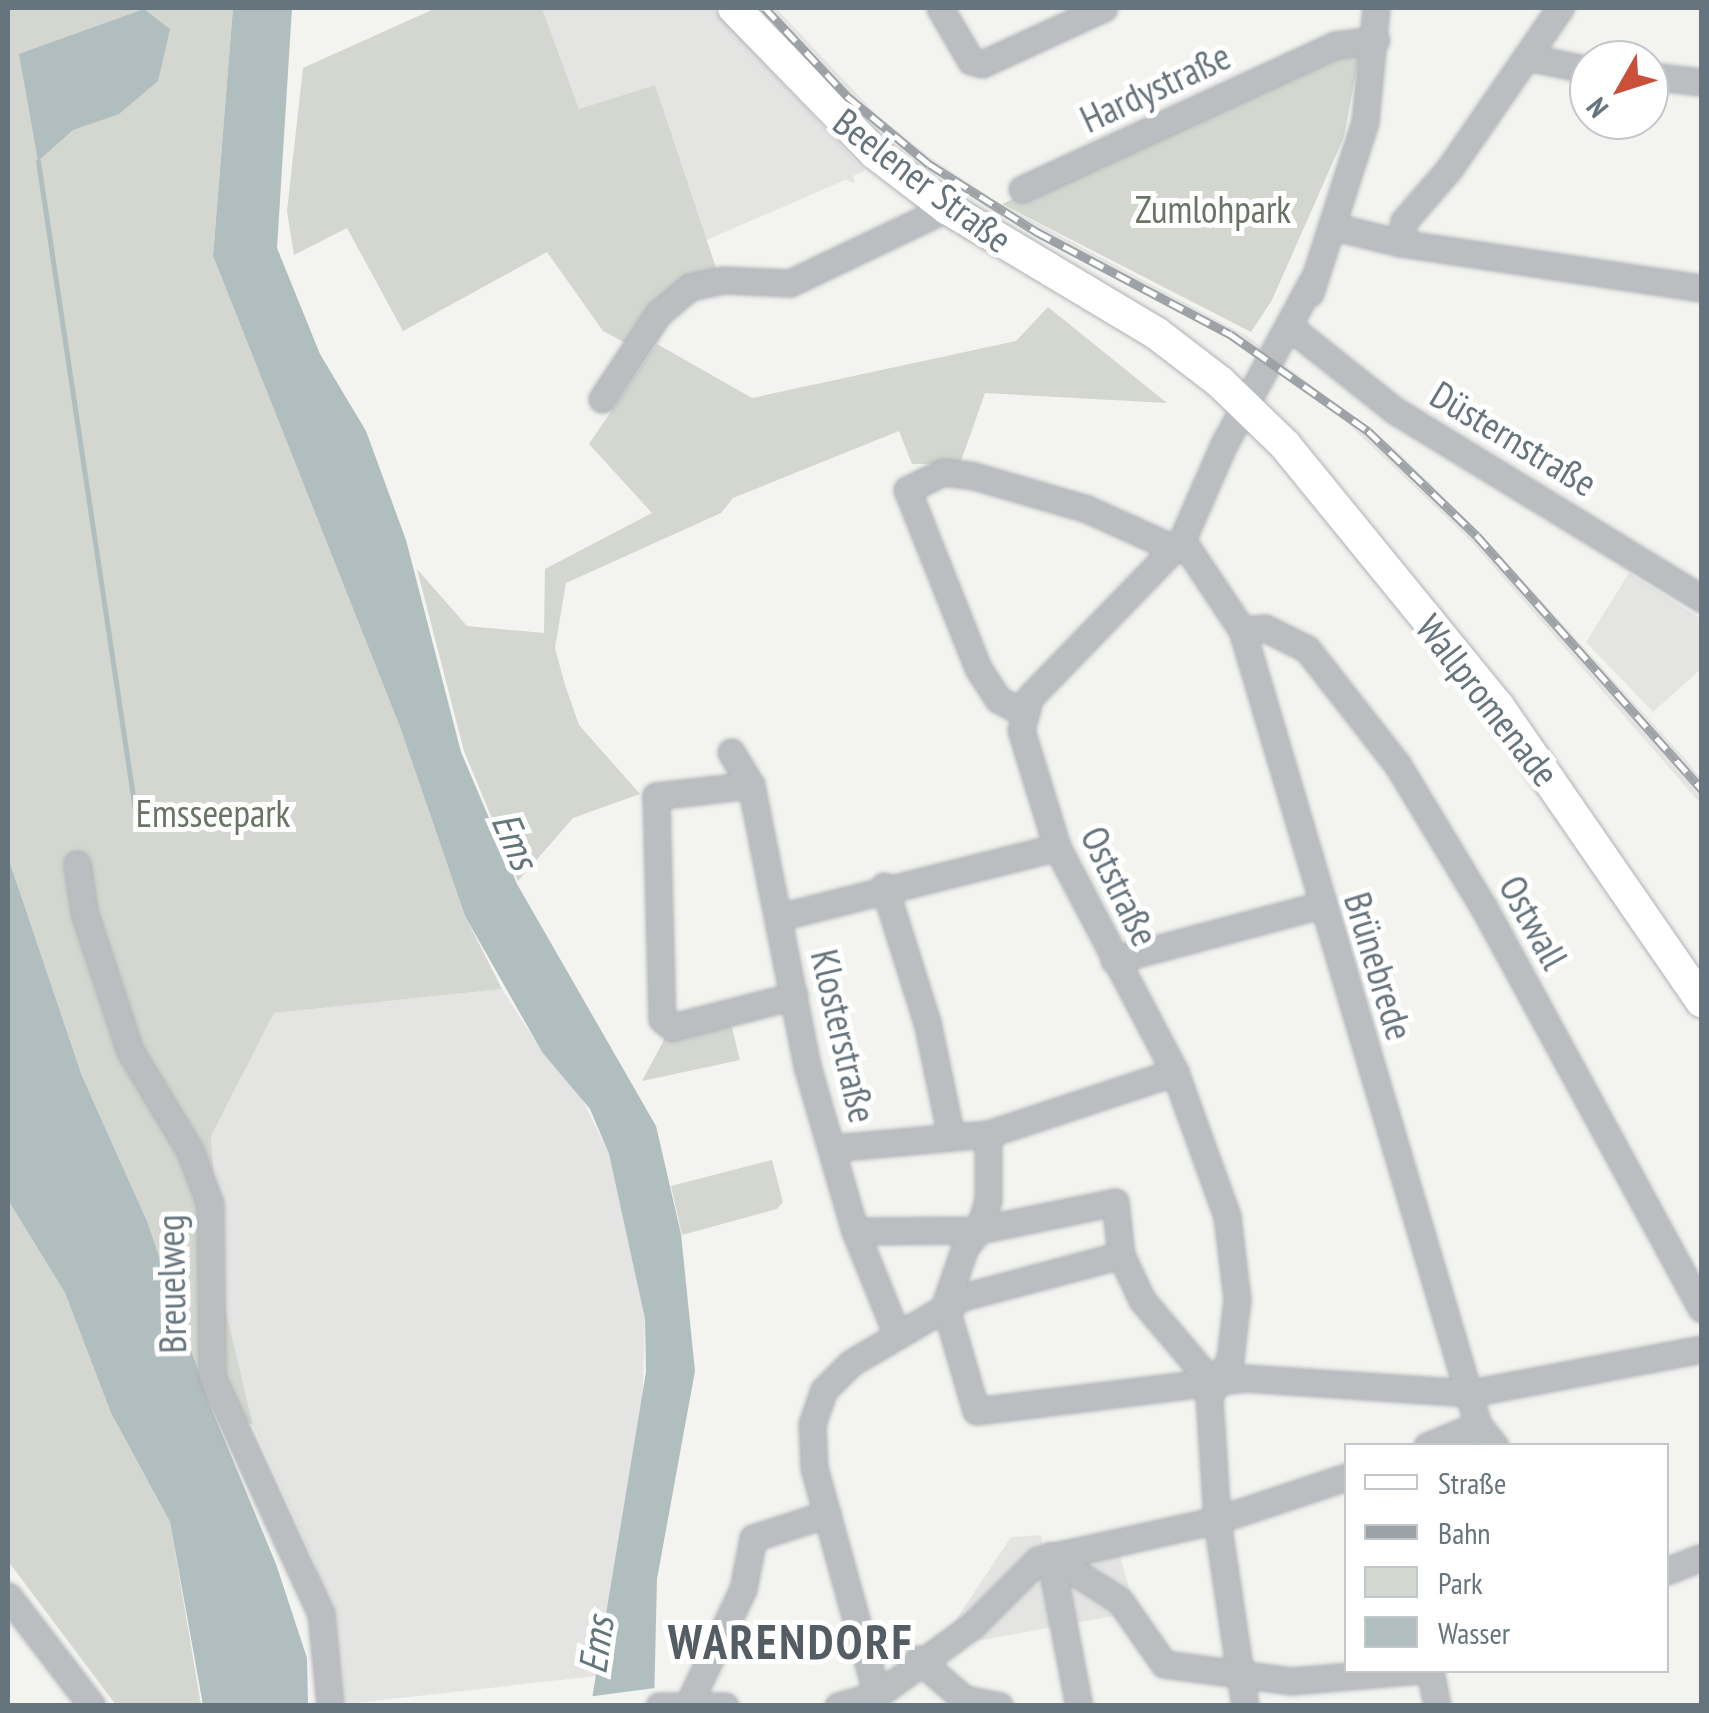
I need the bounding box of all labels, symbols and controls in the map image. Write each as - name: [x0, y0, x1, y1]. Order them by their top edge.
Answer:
- street label: Hardystraße: [1073, 33, 1237, 141]
- north arrow: [1569, 40, 1669, 140]
- text: N: [1578, 90, 1616, 125]
- street label: Beelener Straße: [825, 98, 1021, 262]
- park label: Zumlohpark: [1135, 186, 1291, 232]
- street label: Düsternstraße: [1423, 371, 1605, 505]
- street label: Wallpromenade: [1407, 605, 1569, 795]
- park label: Emsseepark: [136, 790, 290, 836]
- water label: Ems: [483, 804, 549, 876]
- street label: Oststraße: [1072, 819, 1168, 953]
- street label: Ostwall: [1490, 867, 1578, 977]
- street label: Brünebrede: [1335, 887, 1423, 1045]
- street label: Klosterstraße: [802, 945, 886, 1127]
- street label: Breuelweg: [147, 1214, 195, 1354]
- legend: [1344, 1443, 1669, 1673]
- text: Straße: [1438, 1463, 1506, 1502]
- text: Bahn: [1438, 1513, 1491, 1552]
- text: Park: [1438, 1563, 1483, 1602]
- district label: WARENDORF: [668, 1613, 914, 1671]
- text: Wasser: [1438, 1613, 1510, 1652]
- water label: Ems: [567, 1614, 623, 1676]

